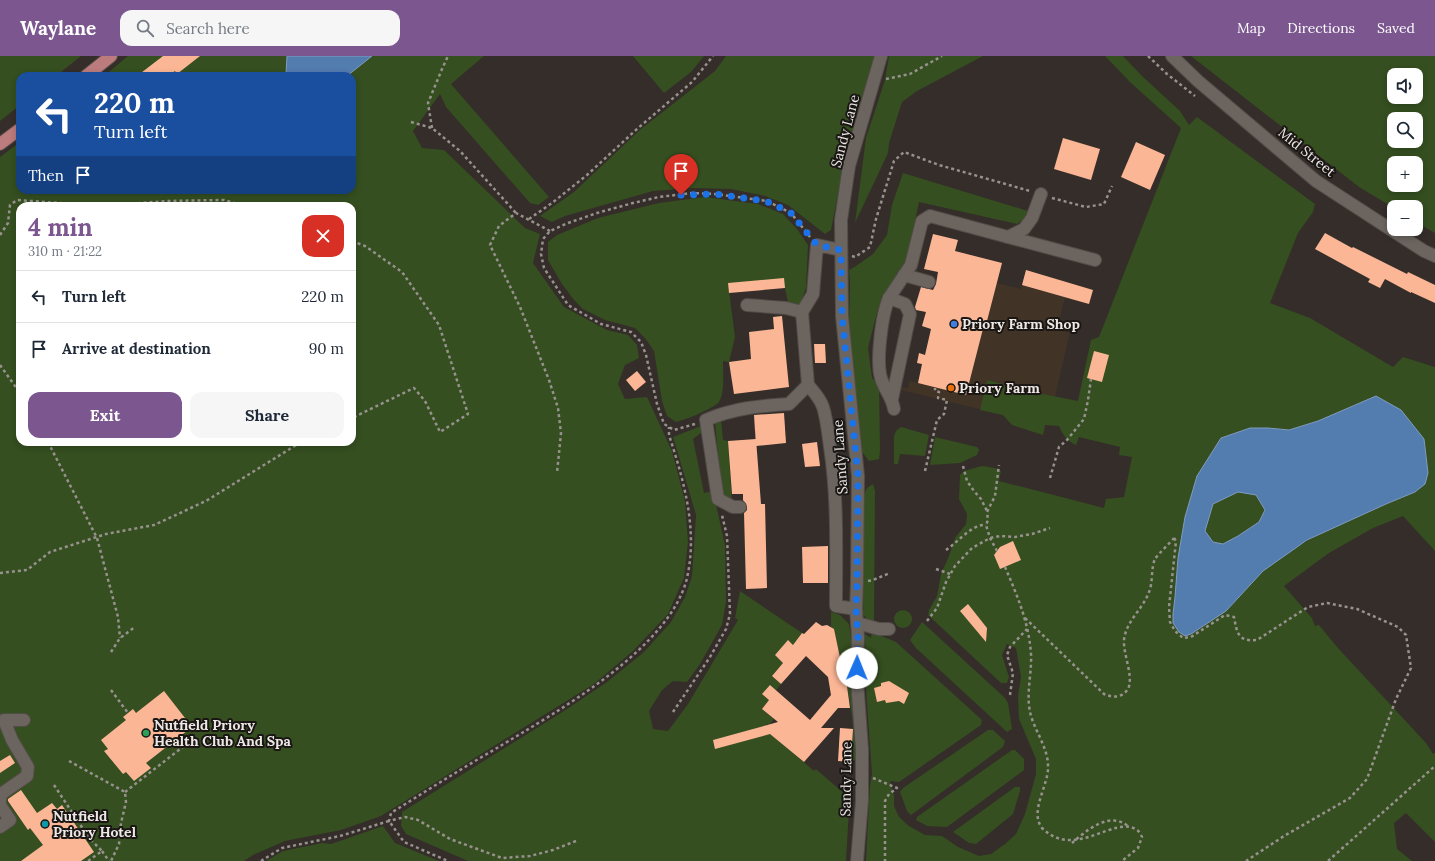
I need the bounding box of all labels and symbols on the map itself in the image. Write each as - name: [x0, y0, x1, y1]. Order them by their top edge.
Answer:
- street label: Sandy Lane: [827, 92, 863, 169]
- street label: Mid Street: [1275, 123, 1340, 181]
- pin: [664, 154, 698, 195]
- place label: Priory Farm Shop: [962, 315, 1080, 333]
- marker: Priory Farm Shop: [949, 319, 959, 329]
- place label: Priory Farm: [959, 379, 1040, 397]
- marker: Priory Farm: [946, 383, 956, 393]
- street label: Sandy Lane: [828, 419, 852, 495]
- position arrow: [836, 647, 878, 689]
- place label: Nutfield Priory Health Club And Spa: [154, 716, 292, 750]
- marker: Nutfield Priory Health Club And Spa: [141, 728, 151, 738]
- street label: Sandy Lane: [836, 741, 856, 817]
- place label: Nutfield Priory Hotel: [53, 807, 137, 841]
- marker: Nutfield Priory Hotel: [40, 819, 50, 829]

